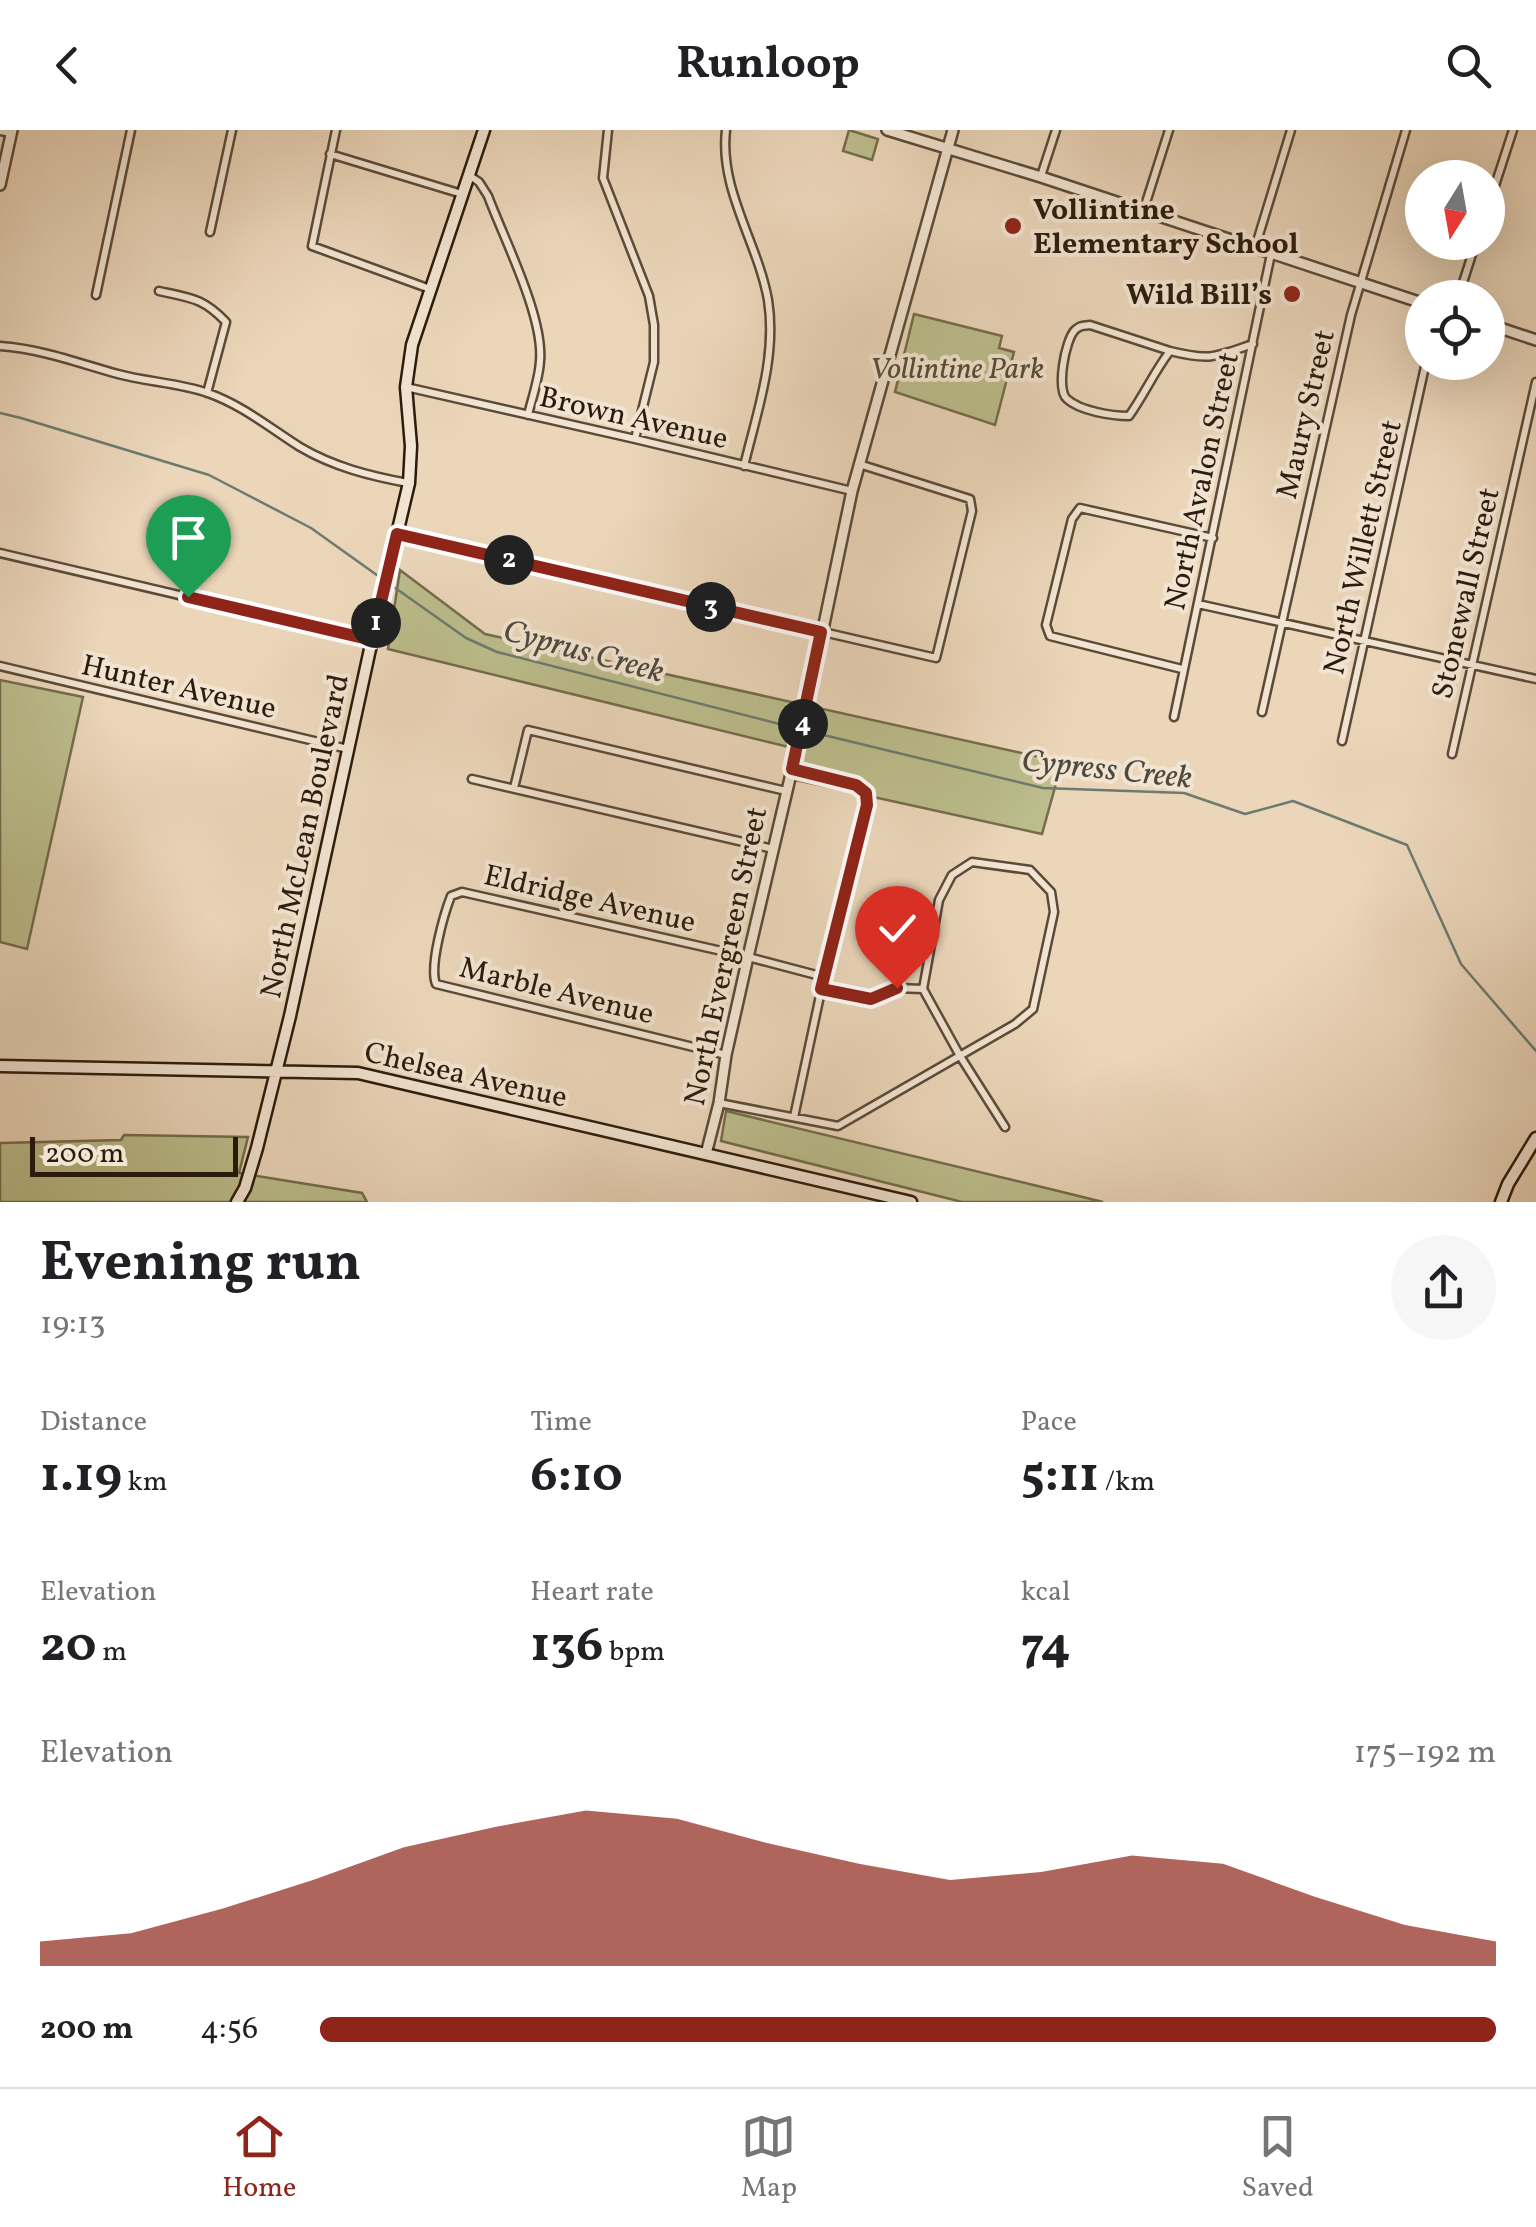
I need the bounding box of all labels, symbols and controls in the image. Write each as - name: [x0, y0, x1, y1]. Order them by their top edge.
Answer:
- text: Runloop: [676, 34, 860, 97]
- icon: back: [40, 38, 95, 93]
- icon: search: [1441, 38, 1496, 93]
- north arrow: [1405, 160, 1505, 260]
- map controls: [1405, 160, 1505, 380]
- place label: Vollintine Elementary School: [1033, 190, 1299, 266]
- marker: Vollintine Elementary School: [1002, 215, 1024, 237]
- place label: Wild Bill’s: [1126, 275, 1272, 317]
- button: locate: [1405, 280, 1505, 380]
- marker: Wild Bill’s: [1281, 283, 1303, 305]
- street label: Maury Street: [1267, 326, 1347, 503]
- park label: Vollintine Park: [870, 349, 1044, 391]
- street label: North Avalon Street: [1155, 349, 1251, 614]
- street label: Brown Avenue: [535, 377, 732, 461]
- street label: North Willett Street: [1314, 416, 1414, 679]
- street label: Stonewall Street: [1422, 484, 1512, 703]
- pin: [146, 495, 231, 598]
- icon: arrive: [161, 510, 216, 565]
- pin: 2: [484, 535, 534, 585]
- text: 2: [502, 540, 516, 579]
- pin: 3: [686, 582, 736, 632]
- text: 3: [704, 587, 718, 626]
- pin: 1: [351, 598, 401, 648]
- text: 1: [370, 603, 382, 642]
- water label: Cyprus Creek: [498, 610, 669, 696]
- street label: Hunter Avenue: [77, 645, 280, 731]
- street label: North McLean Boulevard: [251, 670, 361, 1002]
- pin: 4: [778, 699, 828, 749]
- text: 4: [795, 704, 811, 743]
- water label: Cypress Creek: [1019, 740, 1194, 802]
- street label: North Evergreen Street: [675, 803, 779, 1110]
- street label: Eldridge Avenue: [480, 855, 700, 945]
- pin: [855, 886, 940, 989]
- icon: check: [870, 901, 925, 956]
- street label: Marble Avenue: [455, 948, 658, 1036]
- street label: Chelsea Avenue: [360, 1032, 571, 1120]
- scale bar: [30, 1132, 238, 1176]
- text: 200 m: [45, 1135, 124, 1174]
- text: Evening run: [40, 1227, 361, 1303]
- button: share: [1391, 1235, 1496, 1340]
- text: 19:13: [40, 1303, 105, 1347]
- text: Distance: [40, 1403, 147, 1442]
- text: Time: [530, 1403, 592, 1442]
- text: Pace: [1021, 1403, 1077, 1442]
- text: 1.19: [40, 1442, 122, 1512]
- text: 6:10: [530, 1442, 623, 1512]
- text: 5:11: [1021, 1442, 1099, 1512]
- text: km: [122, 1463, 168, 1502]
- text: /km: [1099, 1463, 1155, 1502]
- text: Elevation: [40, 1573, 156, 1612]
- text: Heart rate: [530, 1573, 654, 1612]
- text: kcal: [1021, 1573, 1070, 1612]
- text: 20: [40, 1612, 97, 1682]
- text: 136: [530, 1612, 603, 1682]
- text: 74: [1021, 1612, 1071, 1682]
- text: m: [97, 1633, 127, 1672]
- text: bpm: [603, 1633, 665, 1672]
- text: Elevation: [40, 1732, 173, 1776]
- text: 175–192 m: [1354, 1732, 1496, 1776]
- text: 200 m: [40, 2008, 134, 2052]
- text: 4:56: [200, 2008, 258, 2052]
- tab: Home: [222, 2109, 296, 2208]
- tab: Map: [741, 2109, 797, 2208]
- tab: Saved: [1242, 2109, 1314, 2208]

